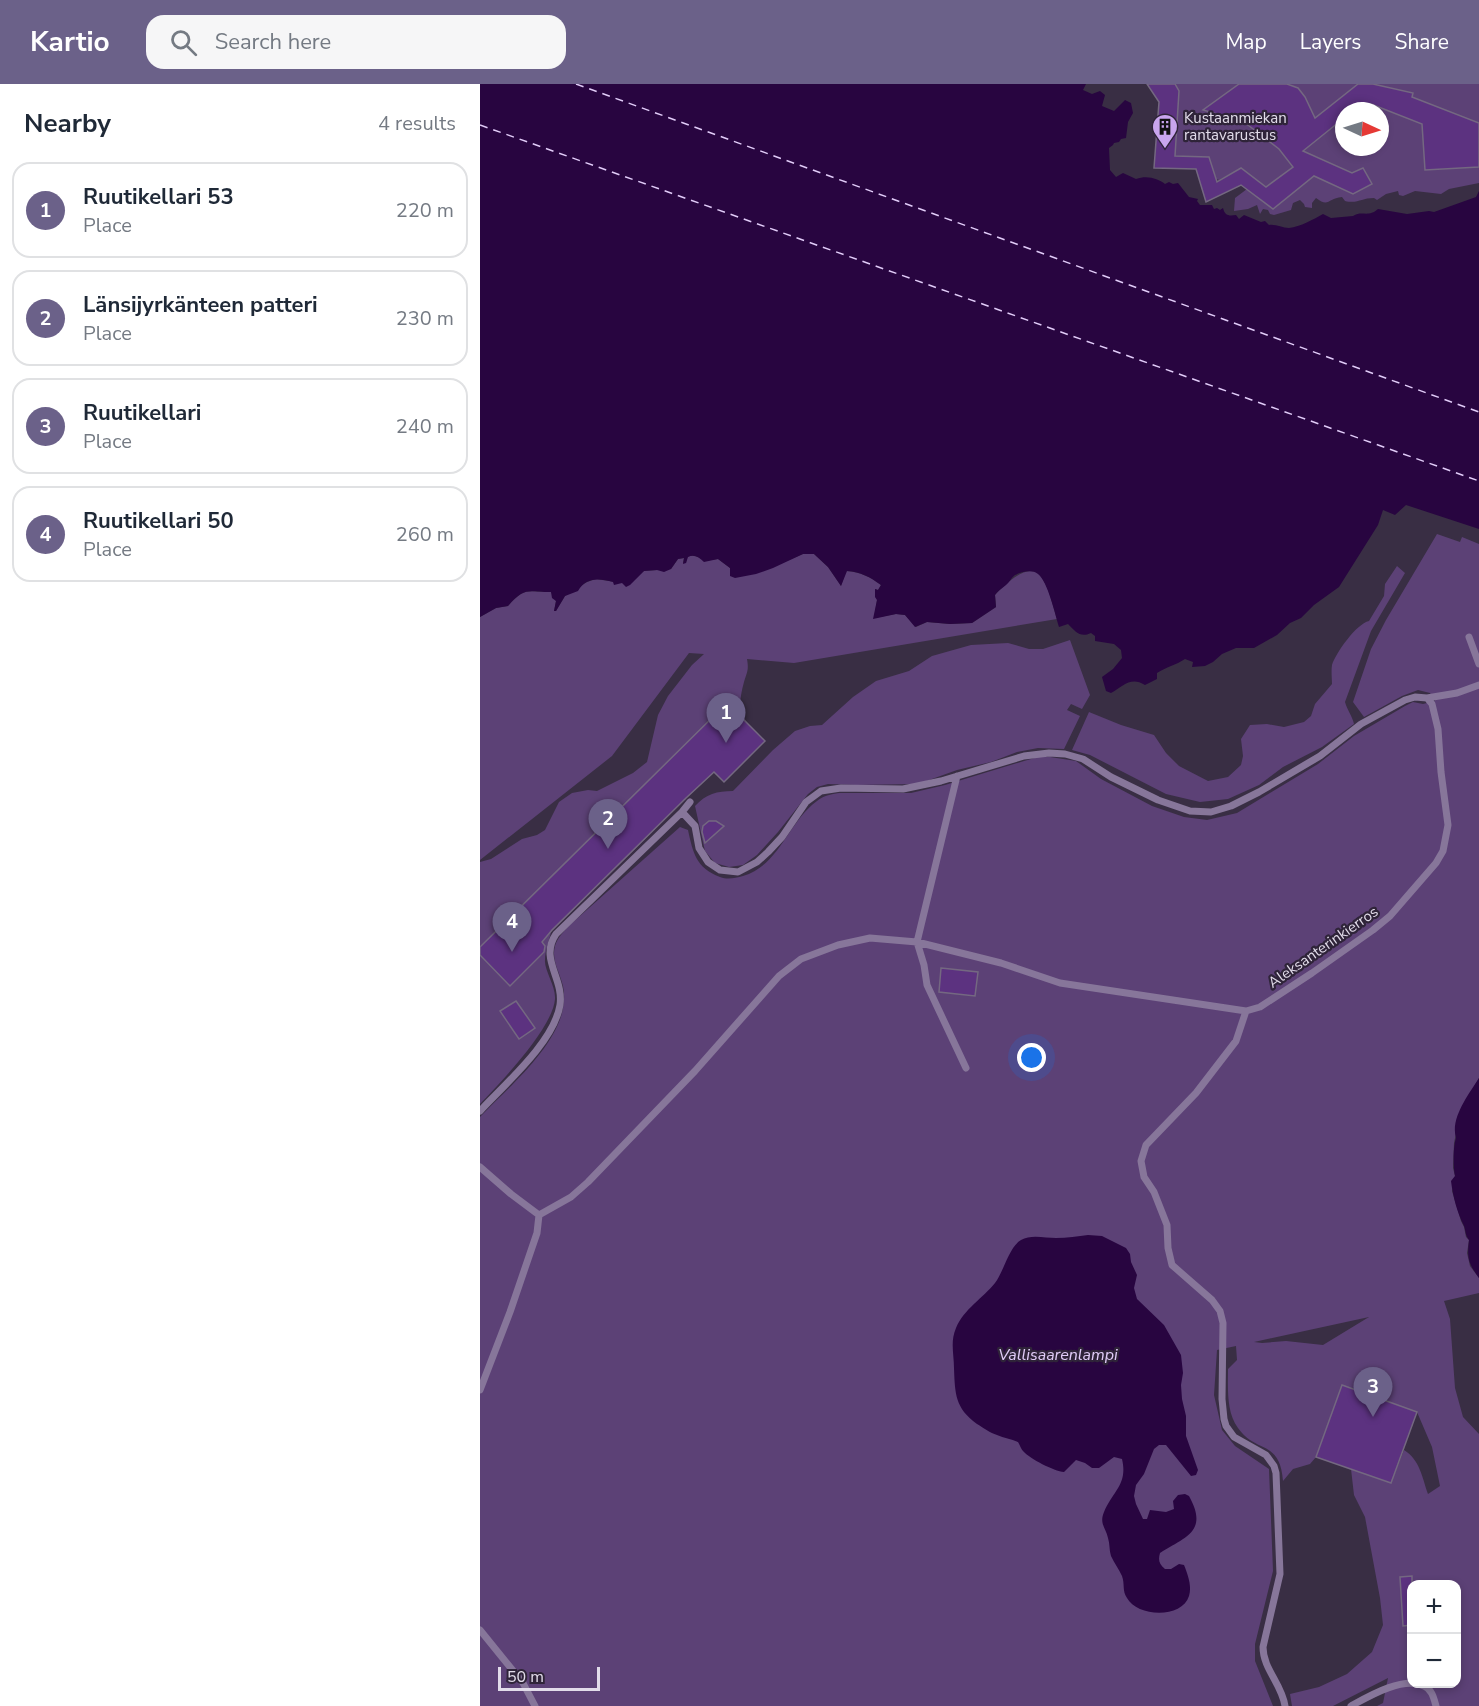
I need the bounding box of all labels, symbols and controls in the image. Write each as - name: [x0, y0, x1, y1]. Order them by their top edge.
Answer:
- search box: [146, 15, 566, 69]
- text: Kartio: [30, 23, 110, 61]
- icon: search: [167, 26, 200, 59]
- text: Search here: [215, 27, 331, 57]
- text: Map: [1225, 28, 1267, 56]
- text: Layers: [1300, 28, 1361, 56]
- text: Share: [1394, 28, 1449, 56]
- north arrow: [1335, 102, 1389, 156]
- text: Nearby: [24, 106, 111, 141]
- place label: Kustaanmiekan rantavarustus: [1184, 108, 1287, 145]
- text: 4 results: [378, 110, 456, 137]
- building icon: Kustaanmiekan rantavarustus: [1150, 112, 1180, 150]
- text: Ruutikellari 53: [83, 182, 234, 212]
- text: 1: [40, 197, 52, 224]
- text: 220 m: [396, 197, 454, 224]
- text: Place: [83, 212, 132, 239]
- text: Länsijyrkänteen patteri: [83, 290, 318, 320]
- text: 2: [40, 305, 52, 332]
- text: 230 m: [396, 305, 454, 332]
- text: Place: [83, 320, 132, 347]
- text: Ruutikellari: [83, 398, 201, 428]
- text: 3: [40, 413, 52, 440]
- text: 240 m: [396, 413, 454, 440]
- text: Place: [83, 428, 132, 455]
- text: Ruutikellari 50: [83, 506, 234, 536]
- text: 4: [40, 521, 52, 548]
- text: 260 m: [396, 521, 454, 548]
- text: Place: [83, 536, 132, 563]
- pin: 1: [706, 694, 746, 743]
- pin: 2: [588, 800, 628, 849]
- pin: 4: [492, 902, 531, 952]
- street label: Aleksanterinkierros: [1264, 902, 1382, 992]
- your location: [1017, 1043, 1046, 1072]
- water label: Vallisaarenlampi: [998, 1344, 1118, 1366]
- pin: 3: [1354, 1368, 1392, 1417]
- map controls: [1407, 1580, 1461, 1688]
- button: +: [1407, 1580, 1461, 1634]
- button: −: [1407, 1634, 1461, 1688]
- scale bar: [498, 1664, 600, 1692]
- text: 50 m: [507, 1666, 544, 1688]

